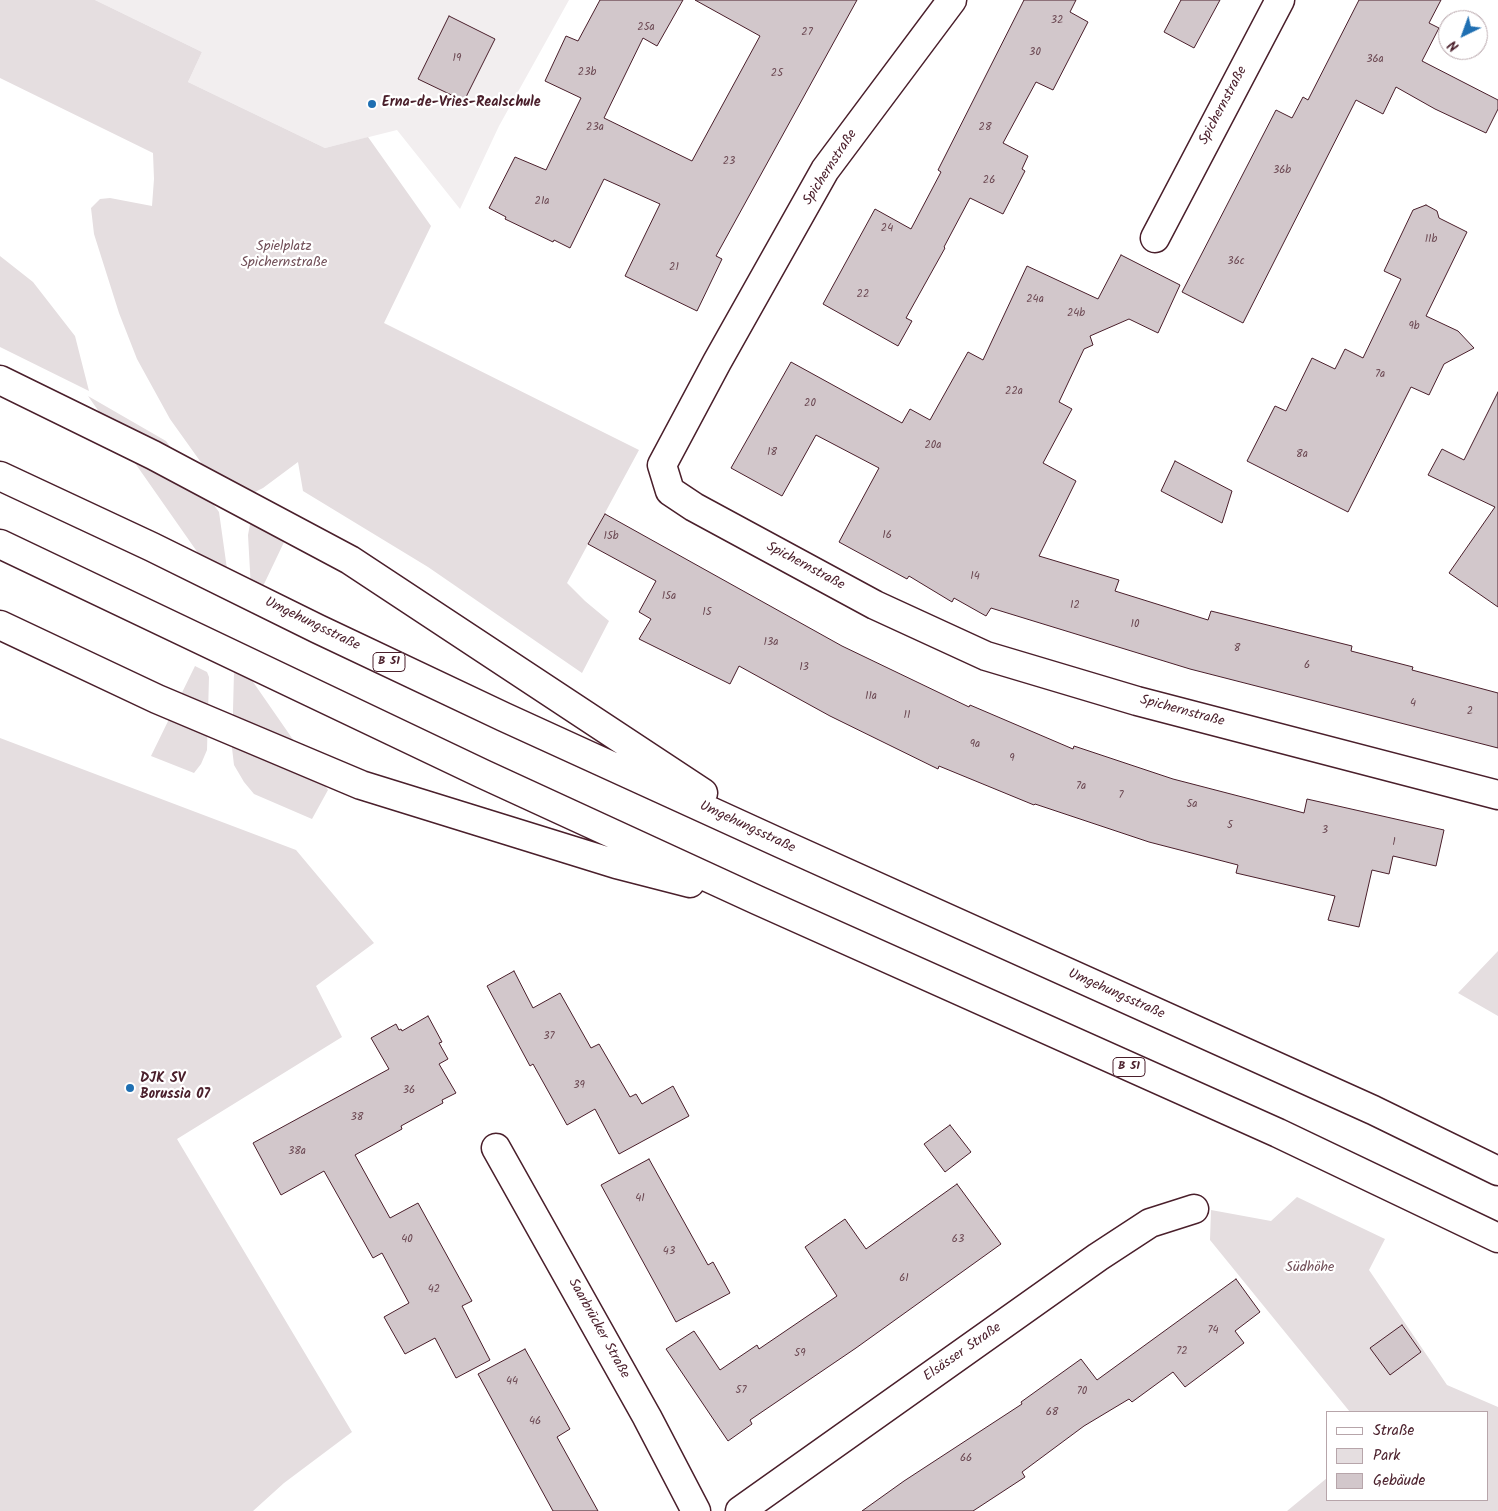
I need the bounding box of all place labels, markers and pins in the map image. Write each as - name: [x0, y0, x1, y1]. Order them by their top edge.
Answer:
- place label: Erna-de-Vries-Realschule: [382, 96, 541, 112]
- marker: Erna-de-Vries-Realschule: [366, 98, 378, 110]
- place label: DJK SV Borussia 07: [140, 1072, 210, 1104]
- marker: DJK SV Borussia 07: [124, 1082, 136, 1094]

